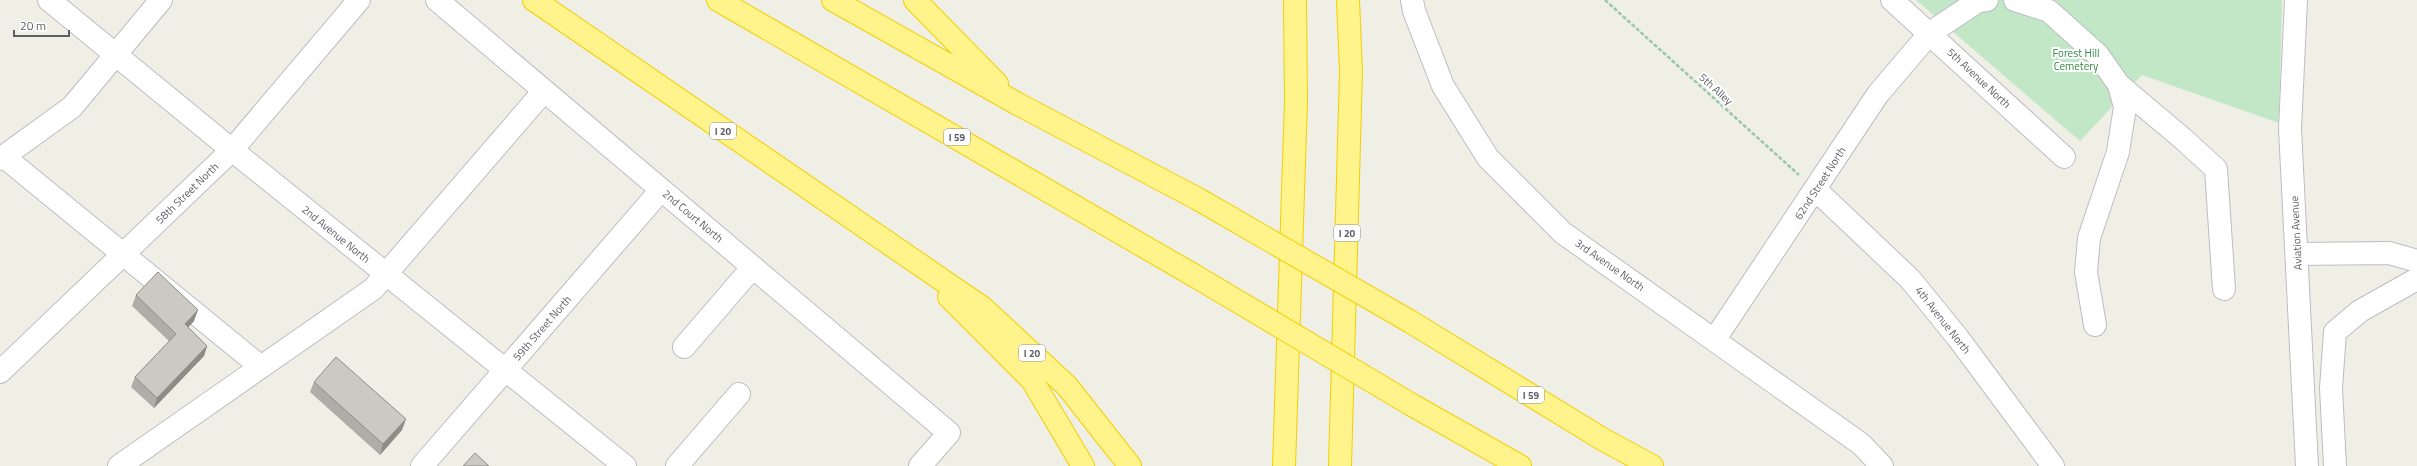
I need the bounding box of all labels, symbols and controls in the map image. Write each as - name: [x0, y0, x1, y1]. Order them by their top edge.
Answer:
- scale bar: [14, 12, 69, 38]
- text: 20 m: [20, 16, 46, 35]
- street label: 5th Avenue North: [1944, 44, 2014, 112]
- park label: Forest Hill Cemetery: [2053, 45, 2099, 74]
- street label: 5th Alley: [1695, 69, 1737, 109]
- road number: I 20: [710, 123, 736, 139]
- road number: I 59: [944, 129, 970, 145]
- street label: 62nd Street North: [1790, 143, 1850, 223]
- street label: 58th Street North: [152, 159, 222, 227]
- street label: 2nd Court North: [659, 186, 727, 246]
- street label: Aviation Avenue: [2286, 195, 2306, 271]
- street label: 2nd Avenue North: [298, 201, 374, 267]
- road number: I 20: [1334, 225, 1360, 241]
- street label: 3rd Avenue North: [1572, 235, 1648, 295]
- street label: 4th Avenue North: [1911, 283, 1975, 357]
- street label: 59th Street North: [509, 292, 575, 364]
- road number: I 20: [1019, 345, 1045, 361]
- road number: I 59: [1518, 387, 1544, 403]

